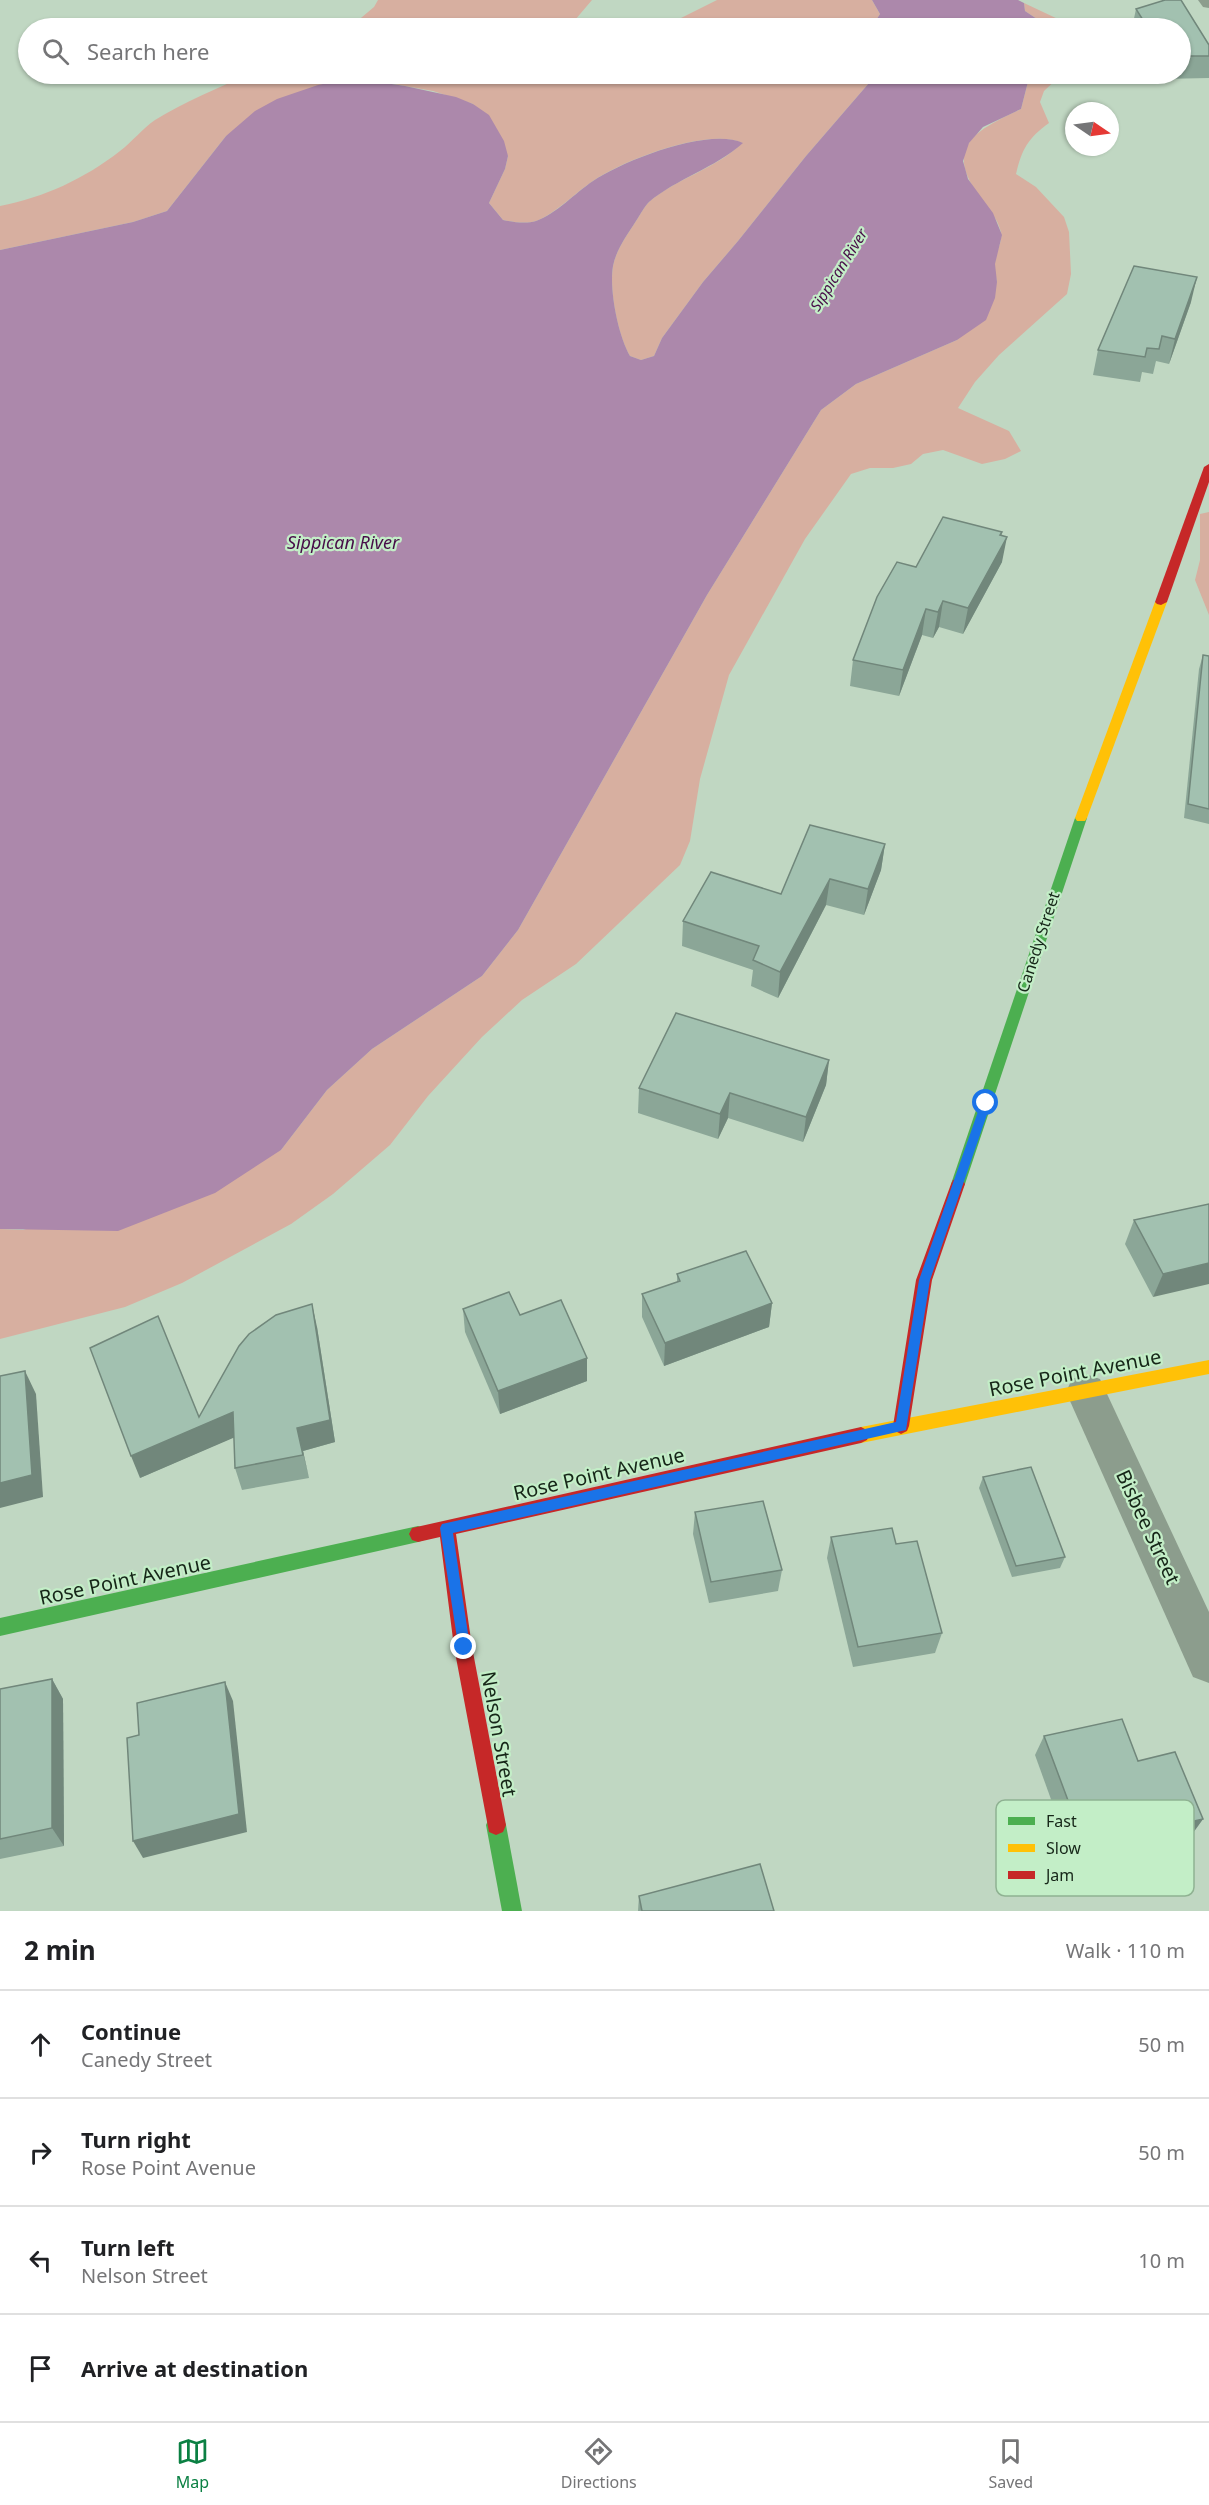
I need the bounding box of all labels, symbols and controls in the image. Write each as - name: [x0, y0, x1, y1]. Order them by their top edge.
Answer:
- search box: [18, 18, 1191, 84]
- icon: search: [39, 35, 72, 68]
- text: Search here: [87, 36, 209, 66]
- north arrow: [1065, 102, 1119, 156]
- water label: Sippican River: [805, 224, 872, 314]
- water label: Sippican River: [287, 530, 400, 554]
- street label: Canedy Street: [1011, 889, 1065, 995]
- route start: [972, 1089, 998, 1115]
- street label: Rose Point Avenue: [986, 1343, 1163, 1402]
- street label: Rose Point Avenue: [511, 1441, 687, 1506]
- street label: Bisbee Street: [1110, 1465, 1187, 1589]
- street label: Rose Point Avenue: [37, 1548, 213, 1611]
- route end: [450, 1633, 476, 1659]
- street label: Nelson Street: [475, 1669, 524, 1799]
- legend: [996, 1800, 1194, 1896]
- text: Fast: [1046, 1810, 1077, 1832]
- text: Slow: [1046, 1837, 1081, 1859]
- text: Jam: [1044, 1864, 1074, 1886]
- text: 2 min: [24, 1932, 96, 1968]
- text: Walk · 110 m: [1066, 1937, 1185, 1964]
- text: Continue: [81, 2016, 181, 2046]
- icon: ahead: [24, 2028, 57, 2061]
- text: 50 m: [1138, 2031, 1185, 2058]
- text: Canedy Street: [81, 2046, 212, 2073]
- text: Turn right: [81, 2124, 191, 2154]
- icon: right: [24, 2136, 57, 2169]
- text: 50 m: [1138, 2139, 1185, 2166]
- text: Rose Point Avenue: [81, 2154, 256, 2181]
- text: Turn left: [81, 2232, 175, 2262]
- icon: left: [24, 2244, 57, 2277]
- text: 10 m: [1138, 2247, 1185, 2274]
- text: Nelson Street: [81, 2262, 208, 2289]
- icon: arrive: [24, 2352, 57, 2385]
- text: Arrive at destination: [81, 2353, 308, 2383]
- tab: Map: [176, 2435, 209, 2493]
- tab: Directions: [561, 2435, 637, 2493]
- tab: Saved: [988, 2435, 1033, 2493]

